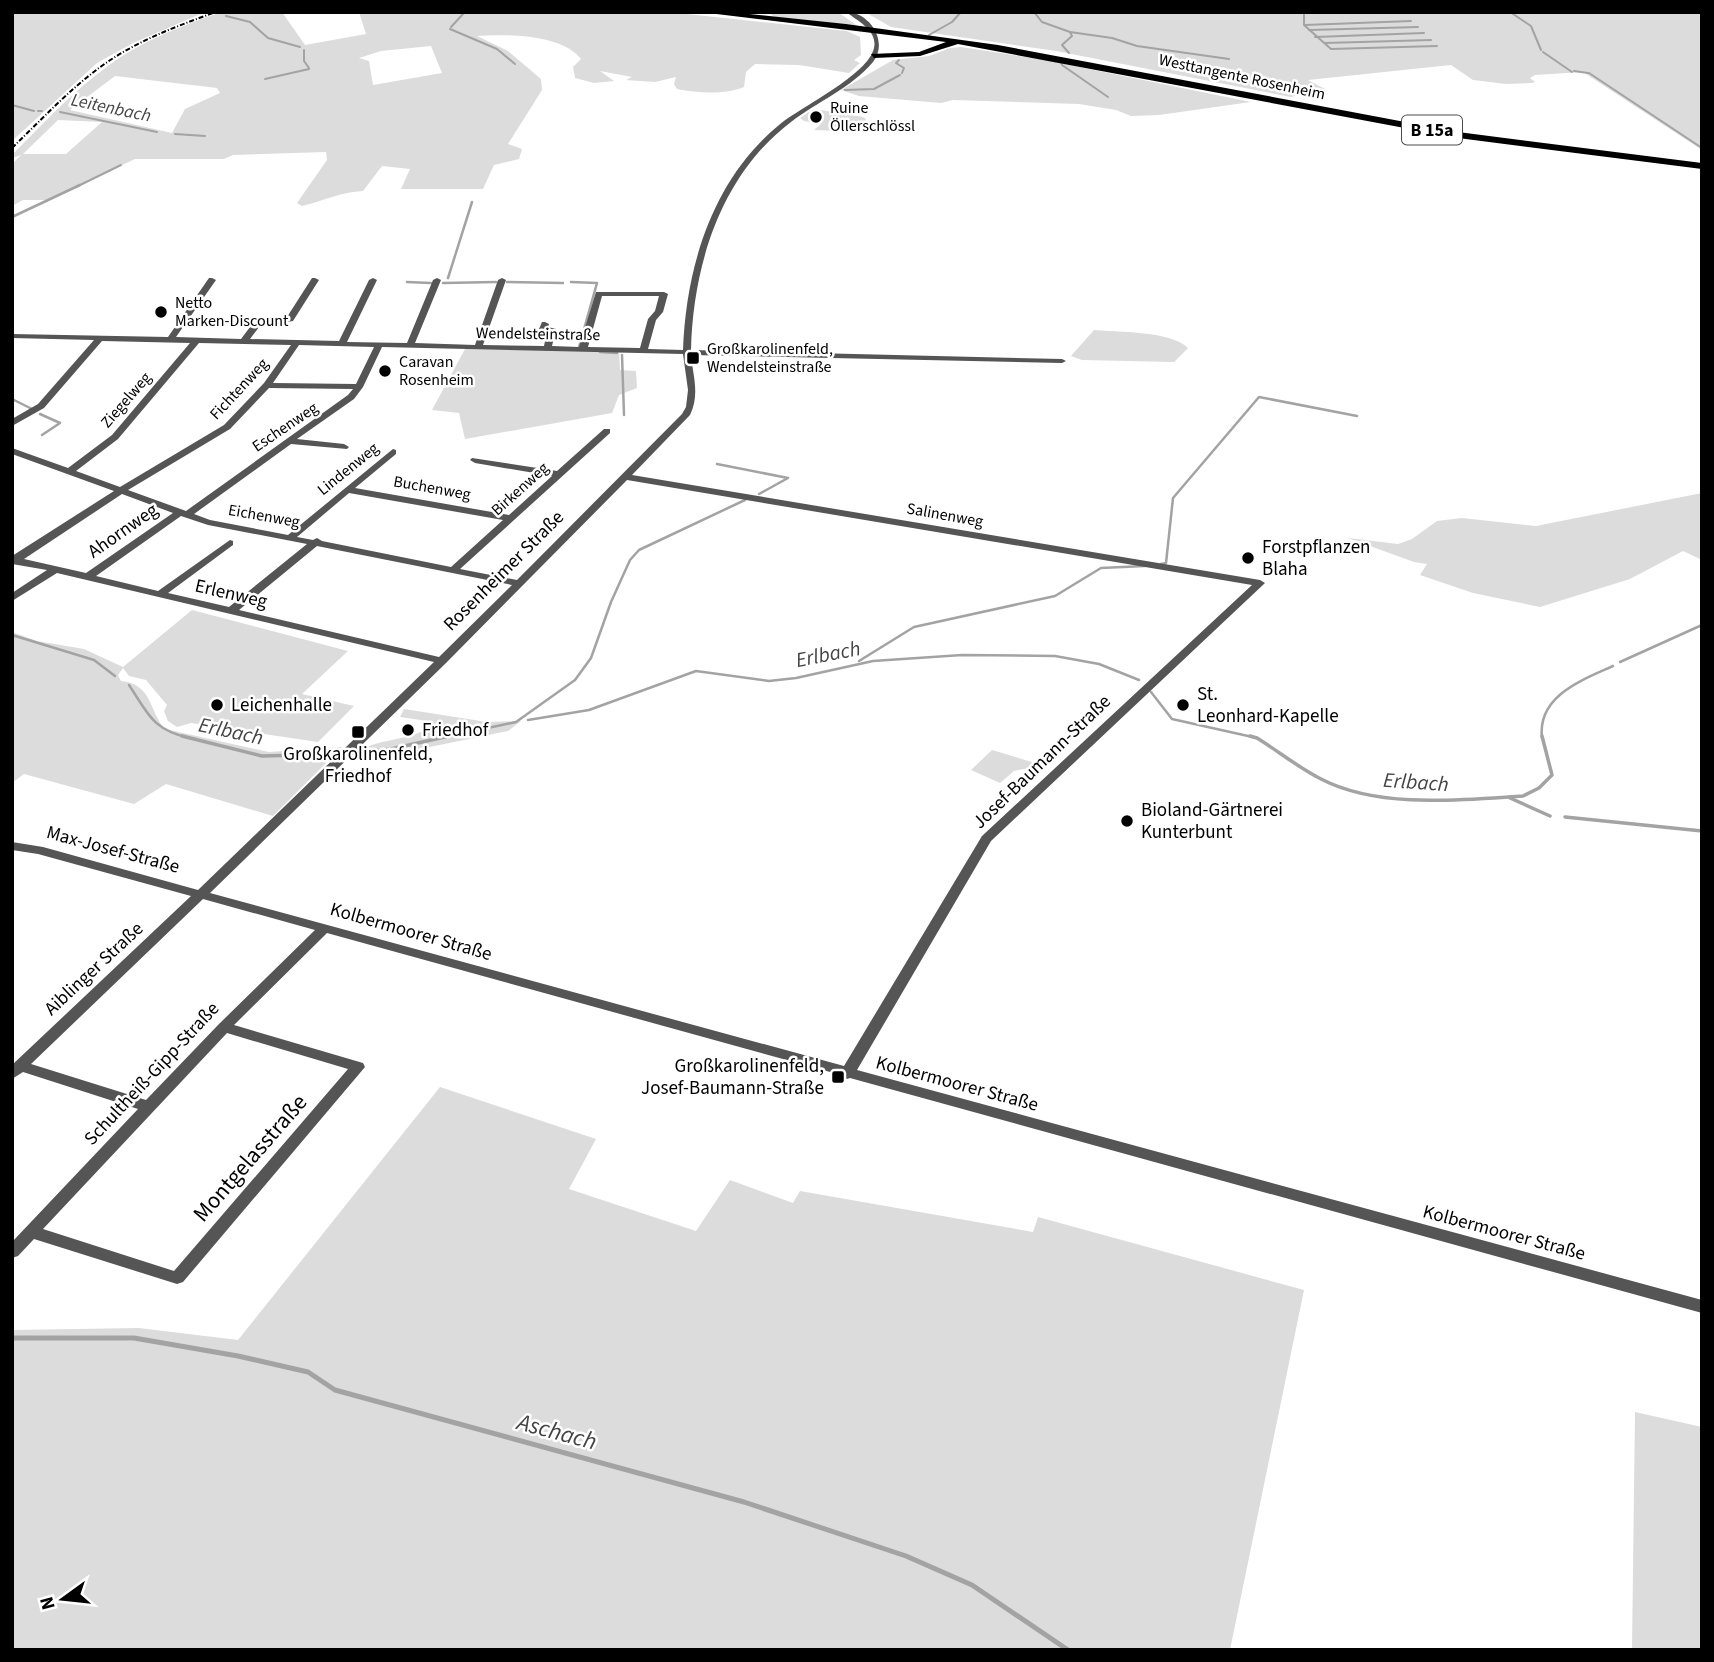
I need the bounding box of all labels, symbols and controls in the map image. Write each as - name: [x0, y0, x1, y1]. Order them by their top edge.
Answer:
- street label: Westtangente Rosenheim: [1157, 49, 1327, 105]
- water label: Leitenbach: [69, 87, 153, 129]
- place label: Ruine Öllerschlössl: [830, 97, 915, 137]
- marker: Ruine Öllerschlössl: [808, 109, 824, 125]
- road number: B 15a: [1402, 116, 1462, 145]
- place label: Netto Marken-Discount: [175, 292, 289, 332]
- marker: Netto Marken-Discount: [153, 304, 169, 320]
- street label: Wendelsteinstraße: [476, 322, 601, 346]
- place label: Großkarolinenfeld, Wendelsteinstraße: [707, 338, 833, 378]
- marker: Großkarolinenfeld, Wendelsteinstraße: [685, 350, 701, 366]
- place label: Caravan Rosenheim: [399, 351, 474, 391]
- street label: Fichtenweg: [205, 353, 273, 425]
- marker: Caravan Rosenheim: [377, 363, 393, 379]
- street label: Ziegelweg: [96, 367, 156, 433]
- street label: Eschenweg: [248, 397, 322, 457]
- street label: Lindenweg: [313, 437, 383, 501]
- street label: Birkenweg: [486, 457, 554, 521]
- street label: Buchenweg: [392, 470, 472, 506]
- street label: Ahornweg: [82, 497, 164, 565]
- street label: Salinenweg: [905, 497, 985, 533]
- street label: Eichenweg: [226, 499, 302, 533]
- street label: Rosenheimer Straße: [438, 505, 570, 637]
- place label: Forstpflanzen Blaha: [1262, 534, 1371, 583]
- marker: Forstpflanzen Blaha: [1240, 550, 1256, 566]
- street label: Erlenweg: [192, 573, 270, 616]
- water label: Erlbach: [793, 633, 863, 675]
- place label: St. Leonhard-Kapelle: [1197, 681, 1339, 730]
- street label: Josef-Baumann-Straße: [967, 689, 1117, 835]
- place label: Leichenhalle: [231, 692, 332, 719]
- marker: Leichenhalle: [209, 697, 225, 713]
- marker: St. Leonhard-Kapelle: [1175, 697, 1191, 713]
- water label: Erlbach: [196, 710, 266, 752]
- place label: Friedhof: [422, 717, 490, 744]
- marker: Friedhof: [400, 722, 416, 738]
- marker: Großkarolinenfeld, Friedhof: [350, 724, 366, 740]
- place label: Großkarolinenfeld, Friedhof: [283, 741, 433, 790]
- water label: Erlbach: [1382, 765, 1450, 799]
- place label: Bioland-Gärtnerei Kunterbunt: [1141, 797, 1283, 846]
- marker: Bioland-Gärtnerei Kunterbunt: [1119, 813, 1135, 829]
- street label: Max-Josef-Straße: [43, 819, 183, 881]
- street label: Kolbermoorer Straße: [327, 896, 495, 968]
- street label: Aiblinger Straße: [38, 916, 150, 1022]
- street label: Schultheiß-Gipp-Straße: [78, 996, 226, 1152]
- street label: Kolbermoorer Straße: [873, 1049, 1041, 1119]
- place label: Großkarolinenfeld, Josef-Baumann-Straße: [641, 1053, 824, 1102]
- marker: Großkarolinenfeld, Josef-Baumann-Straße: [830, 1069, 846, 1085]
- street label: Montgelasstraße: [185, 1087, 315, 1229]
- street label: Kolbermoorer Straße: [1420, 1198, 1588, 1268]
- water label: Aschach: [512, 1404, 601, 1459]
- north arrow: [28, 1564, 98, 1634]
- text: N: [33, 1593, 63, 1613]

